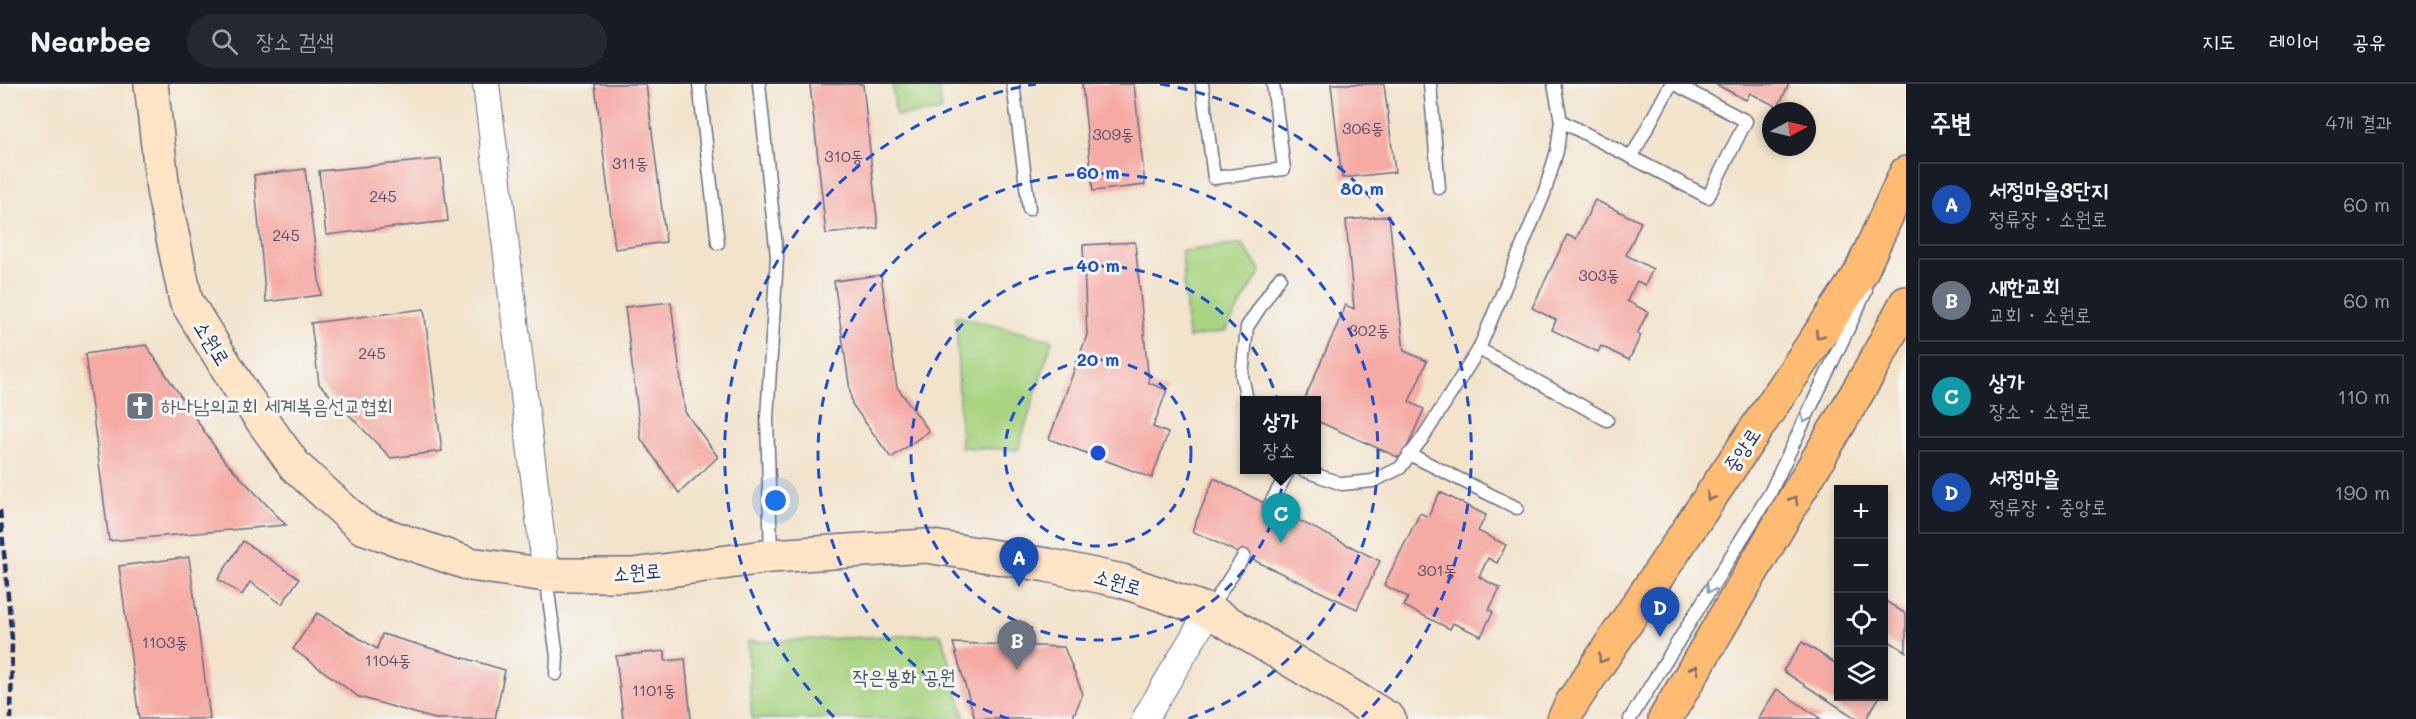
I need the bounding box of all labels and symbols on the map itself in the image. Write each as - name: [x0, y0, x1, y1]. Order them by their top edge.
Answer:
- north arrow: [1762, 102, 1816, 156]
- house number: 306동: [1342, 117, 1384, 138]
- house number: 309동: [1092, 123, 1134, 144]
- house number: 310동: [824, 145, 864, 166]
- house number: 311동: [612, 152, 648, 173]
- text: 60 m: [1076, 160, 1120, 184]
- text: 80 m: [1340, 176, 1384, 200]
- house number: 245: [369, 185, 397, 206]
- house number: 245: [272, 224, 300, 245]
- text: 40 m: [1076, 253, 1120, 277]
- house number: 303동: [1578, 264, 1620, 285]
- street label: 소원로: [189, 315, 237, 370]
- house number: 302동: [1348, 319, 1390, 340]
- one-way arrow: [1815, 328, 1826, 339]
- house number: 245: [358, 342, 386, 363]
- text: 20 m: [1077, 347, 1119, 371]
- church icon: 하나남의교회 세계복음선교협회: [124, 390, 156, 422]
- place label: 하나남의교회 세계복음선교협회: [161, 392, 393, 418]
- one-way arrow: [1801, 412, 1813, 423]
- street label: 중앙로: [1717, 422, 1765, 477]
- centre of rings: [1088, 443, 1108, 463]
- your location: [761, 486, 790, 515]
- one-way arrow: [1706, 490, 1717, 501]
- pin: C: [1262, 494, 1300, 543]
- one-way arrow: [1786, 496, 1798, 506]
- pin: A: [1000, 538, 1038, 587]
- street label: 소원로: [612, 556, 662, 586]
- house number: 301동: [1417, 559, 1457, 580]
- street label: 소원로: [1091, 562, 1145, 600]
- one-way arrow: [1706, 583, 1718, 593]
- pin: D: [1640, 588, 1680, 637]
- pin: B: [998, 620, 1036, 670]
- house number: 1103동: [142, 631, 188, 652]
- house number: 1104동: [365, 649, 411, 670]
- one-way arrow: [1597, 653, 1609, 663]
- park label: 작은봉화 공원: [853, 663, 955, 689]
- one-way arrow: [1688, 664, 1699, 675]
- house number: 1101동: [632, 679, 676, 700]

